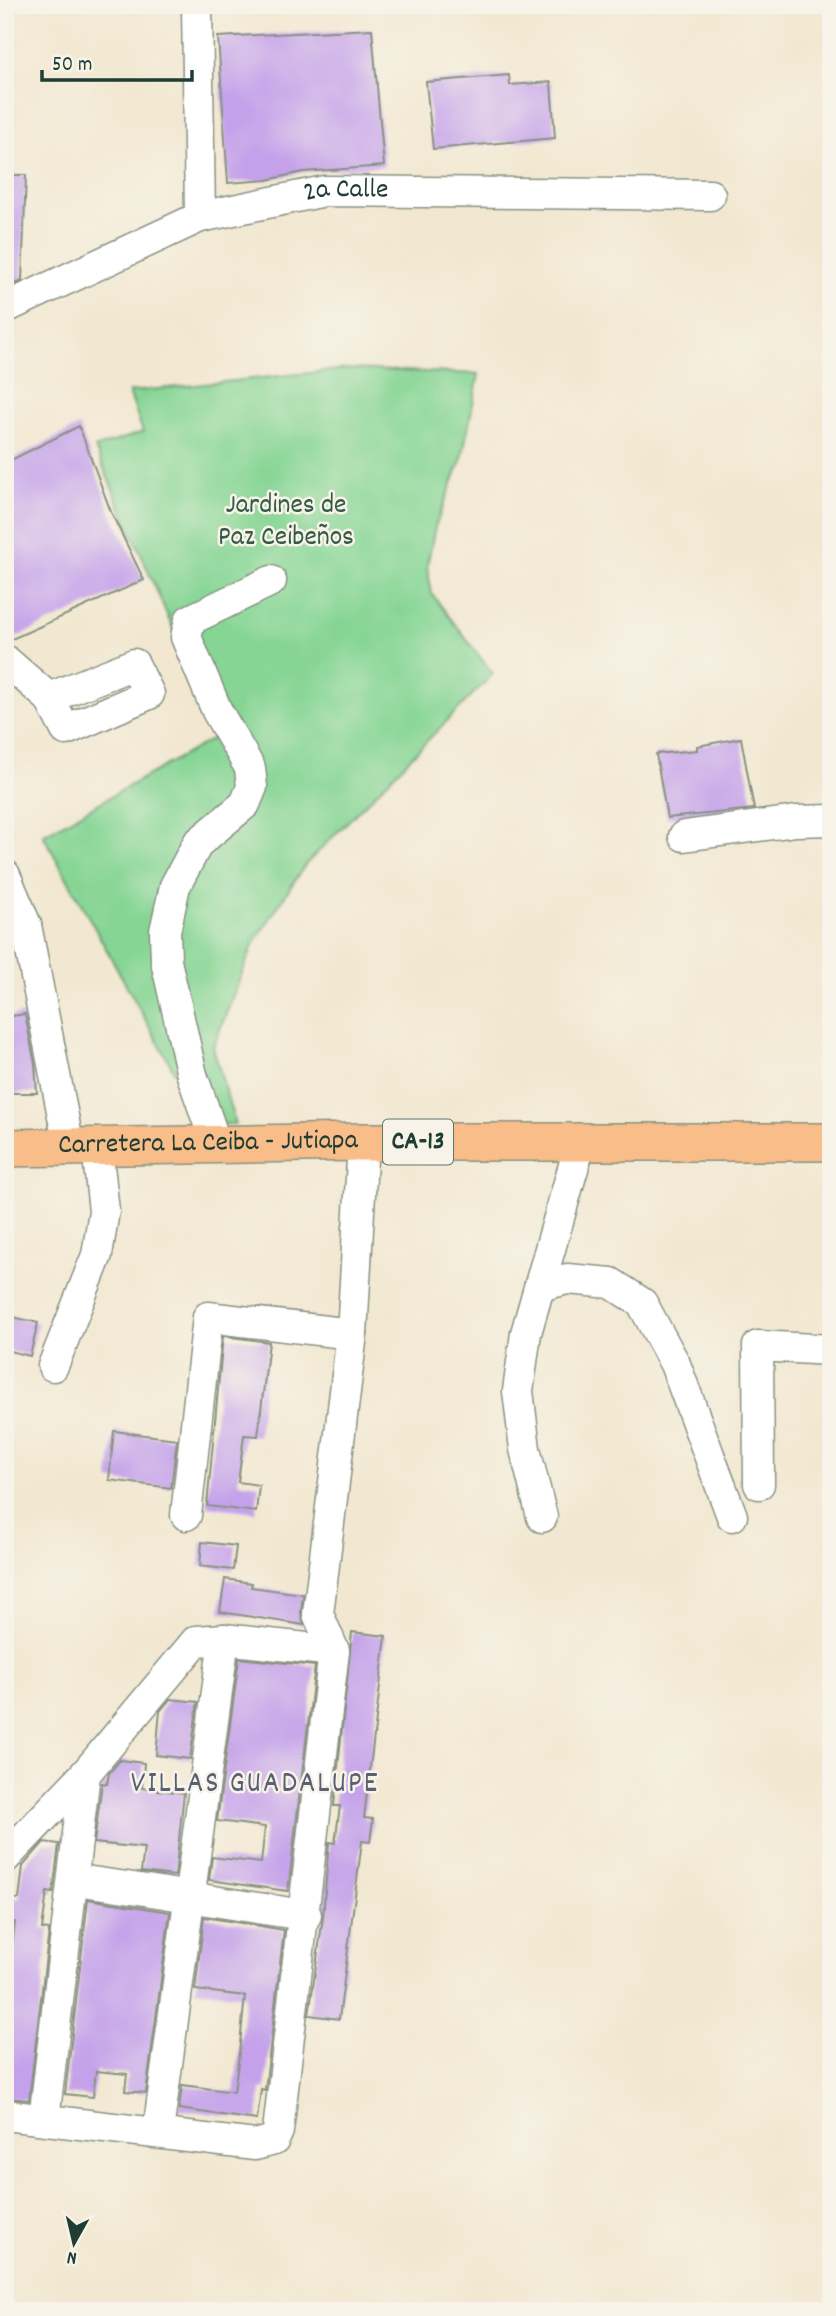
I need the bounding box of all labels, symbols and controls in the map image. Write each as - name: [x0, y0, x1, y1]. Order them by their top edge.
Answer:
- scale bar: [42, 38, 192, 82]
- text: 50 m: [52, 51, 92, 81]
- street label: 2a Calle: [300, 170, 389, 215]
- park label: Jardines de Paz Ceibeños: [218, 487, 354, 559]
- road number: CA-13: [383, 1120, 453, 1164]
- street label: Carretera La Ceiba - Jutiapa: [58, 1122, 359, 1167]
- district label: VILLAS GUADALUPE: [131, 1764, 379, 1807]
- north arrow: [38, 2208, 108, 2278]
- text: N: [66, 2242, 79, 2270]

